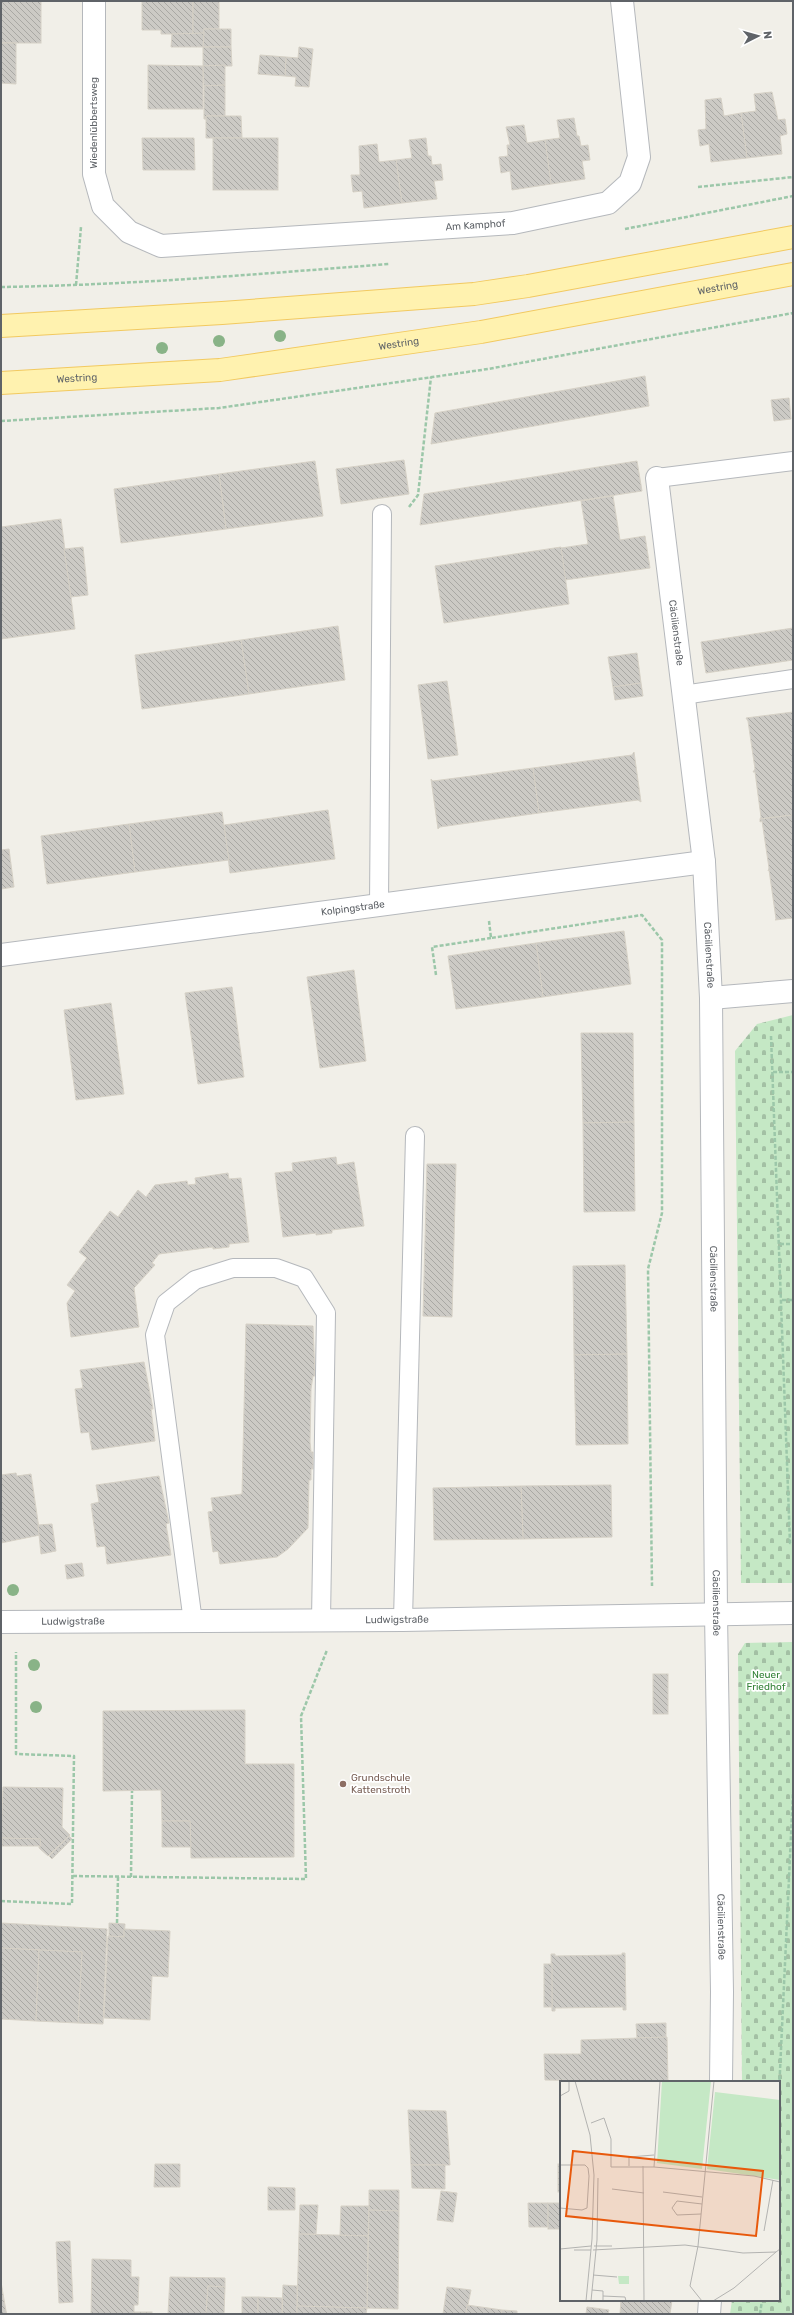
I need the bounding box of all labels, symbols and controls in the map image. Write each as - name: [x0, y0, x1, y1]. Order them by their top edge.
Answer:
- north arrow: [738, 16, 778, 56]
- text: N: [761, 30, 774, 40]
- street label: Wiedenlübbertsweg: [88, 77, 100, 169]
- street label: Am Kamphof: [445, 218, 506, 233]
- street label: Westring: [697, 278, 739, 298]
- street label: Westring: [378, 335, 420, 353]
- street label: Westring: [56, 371, 98, 386]
- street label: Cäcilienstraße: [666, 599, 686, 667]
- street label: Kolpingstraße: [320, 898, 386, 919]
- street label: Cäcilienstraße: [701, 922, 717, 989]
- street label: Cäcilienstraße: [707, 1246, 720, 1313]
- street label: Cäcilienstraße: [710, 1570, 722, 1637]
- street label: Ludwigstraße: [365, 1614, 429, 1626]
- street label: Ludwigstraße: [41, 1615, 105, 1628]
- park label: Neuer Friedhof: [746, 1669, 786, 1693]
- place label: Grundschule Kattenstroth: [351, 1772, 411, 1796]
- marker: Grundschule Kattenstroth: [338, 1779, 348, 1789]
- street label: Cäcilienstraße: [714, 1894, 728, 1961]
- inset map: [560, 2081, 780, 2301]

